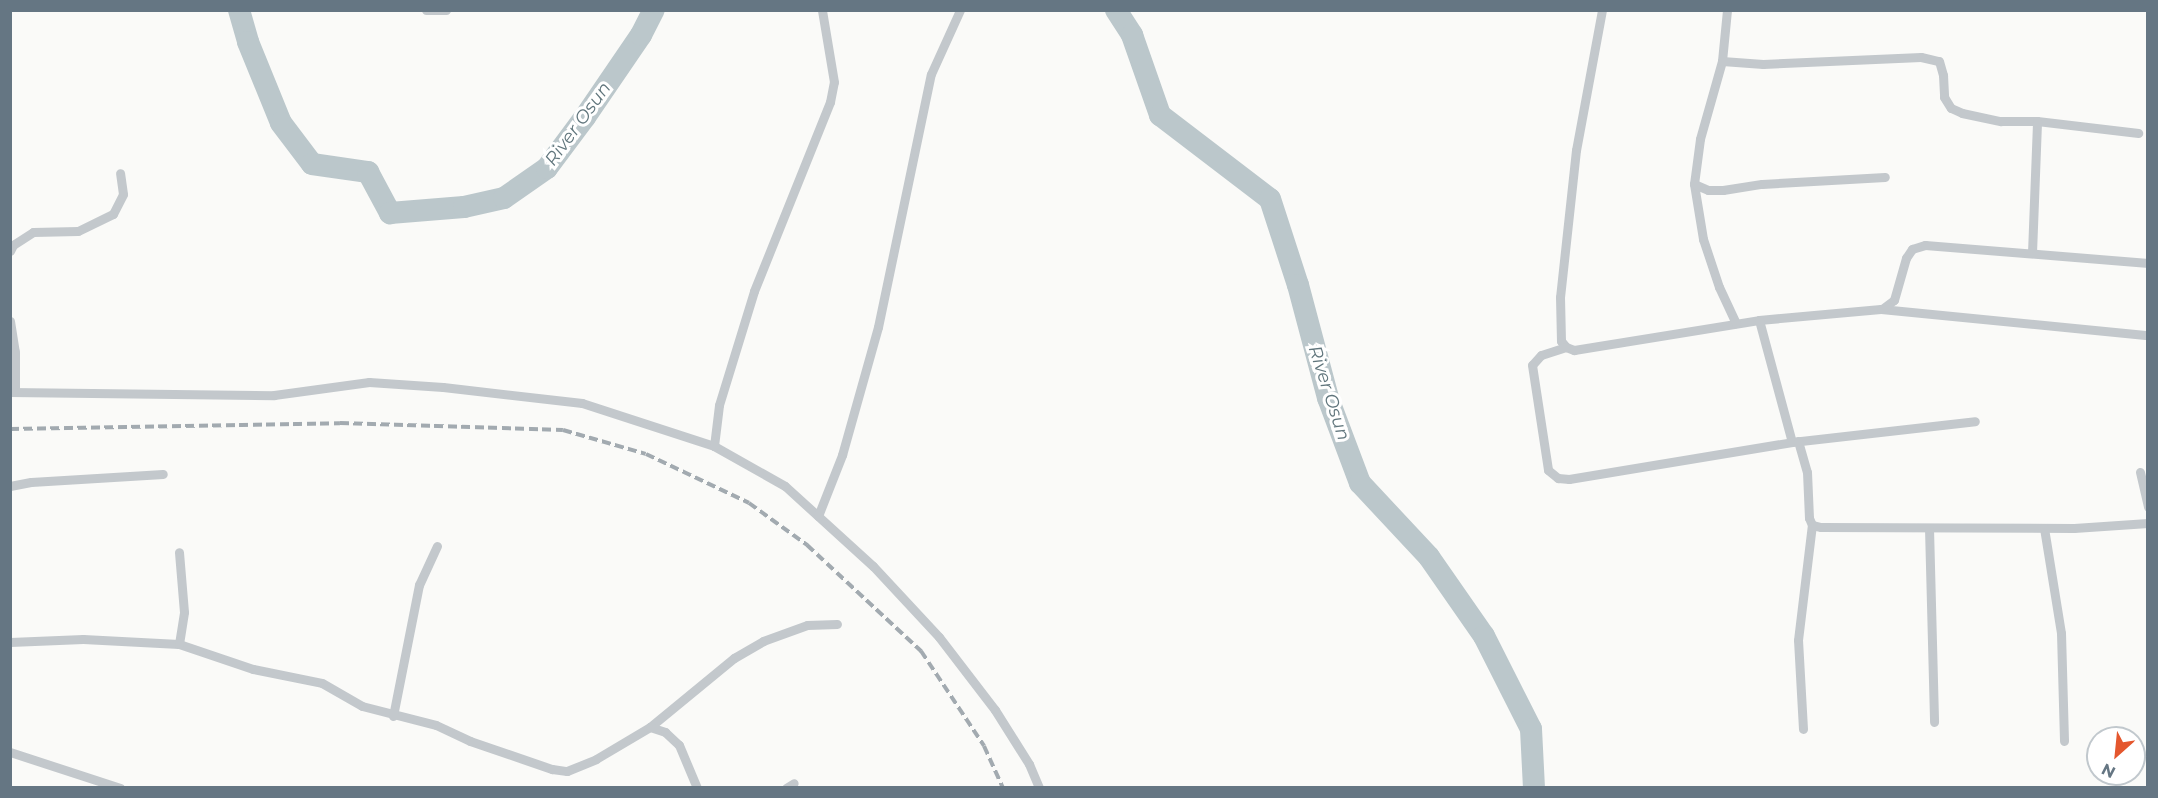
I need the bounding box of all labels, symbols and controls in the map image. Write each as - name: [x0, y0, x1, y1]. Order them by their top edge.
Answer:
- water label: River Osun: [540, 78, 616, 170]
- water label: River Osun: [1304, 343, 1354, 443]
- north arrow: [2086, 726, 2146, 786]
- text: N: [2098, 759, 2119, 782]

